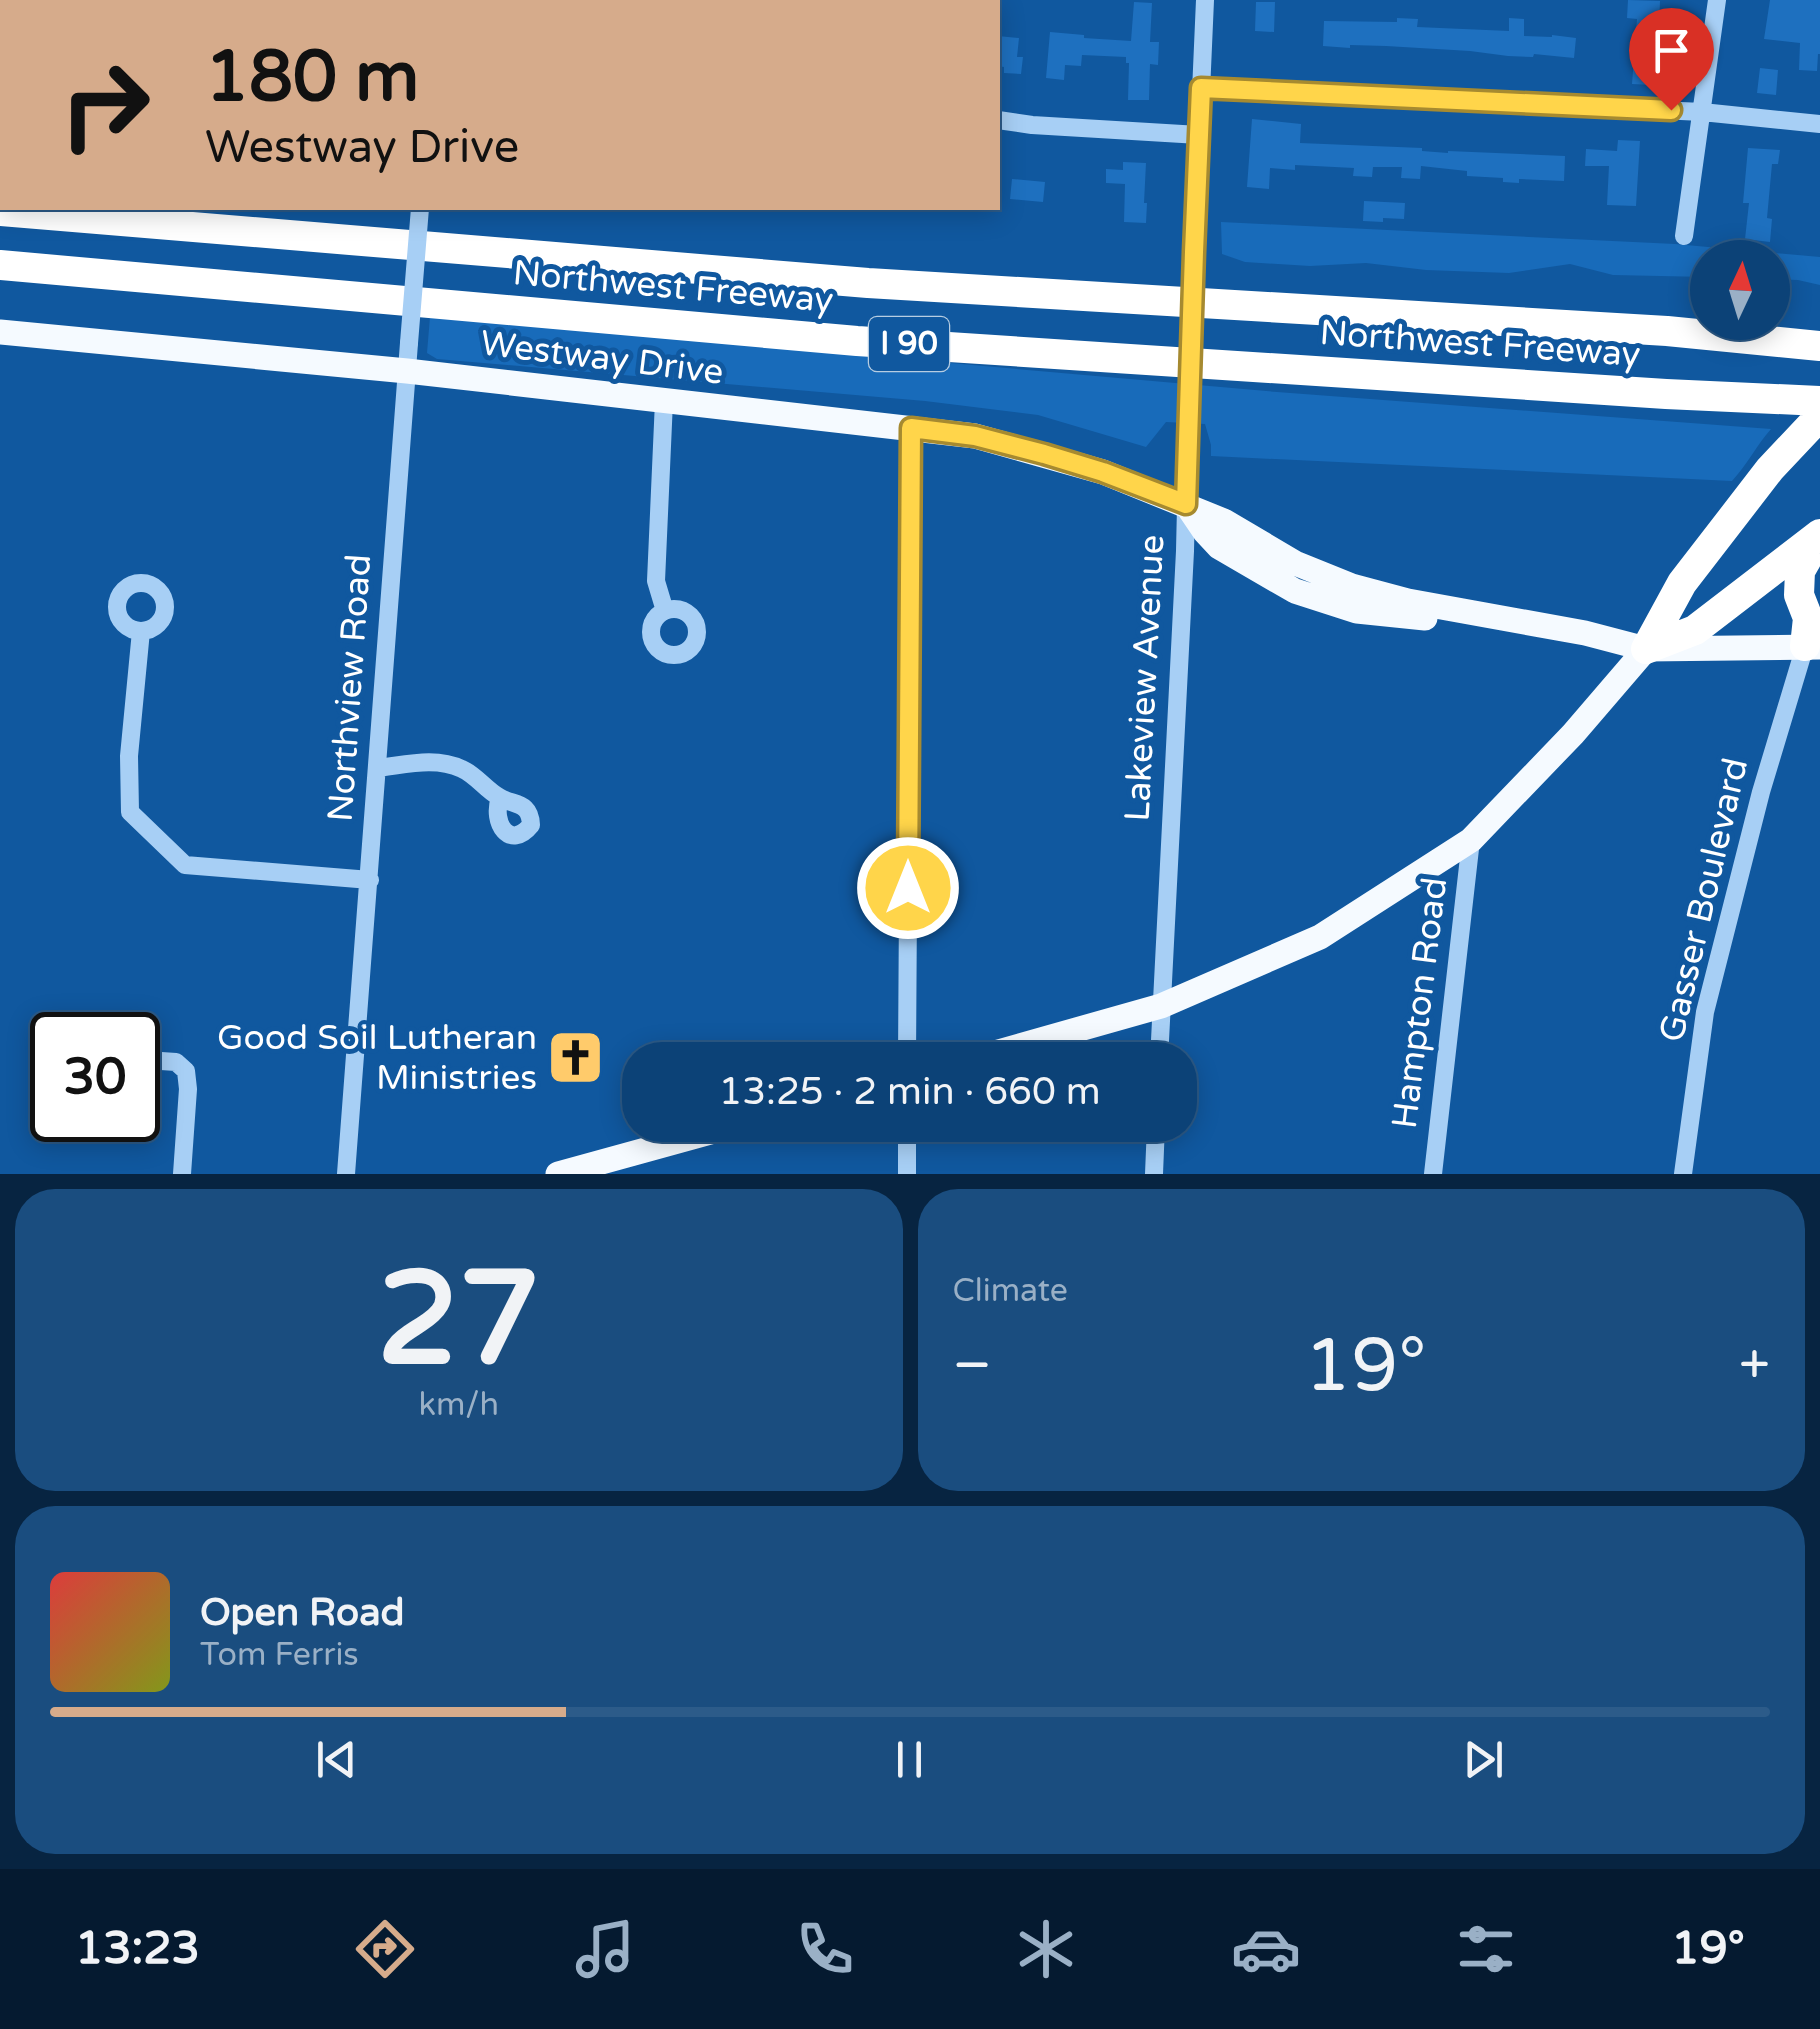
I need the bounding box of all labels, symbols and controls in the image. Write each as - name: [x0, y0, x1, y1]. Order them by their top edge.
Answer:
- pin: [1629, 8, 1714, 111]
- icon: arrive: [1644, 23, 1699, 78]
- text: 180 m: [205, 36, 419, 120]
- icon: right: [40, 40, 170, 170]
- text: Westway Drive: [205, 121, 519, 175]
- north arrow: [1690, 240, 1790, 340]
- map controls: [1690, 240, 1790, 340]
- street label: Northwest Freeway: [511, 252, 835, 322]
- street label: Northwest Freeway: [1318, 312, 1642, 376]
- road number: I 90: [869, 317, 949, 371]
- street label: Westway Drive: [478, 322, 726, 394]
- street label: Lakeview Avenue: [1117, 533, 1173, 823]
- street label: Northview Road: [320, 553, 380, 823]
- street label: Gasser Boulevard: [1651, 754, 1757, 1046]
- position arrow: [856, 836, 960, 940]
- street label: Hampton Road: [1384, 875, 1456, 1131]
- speed limit sign: 30: [30, 1012, 160, 1142]
- place label: Good Soil Lutheran Ministries: [217, 1017, 537, 1099]
- church icon: Good Soil Lutheran Ministries: [546, 1028, 606, 1088]
- text: 13:25 · 2 min · 660 m: [718, 1069, 1101, 1115]
- text: 27: [377, 1243, 540, 1399]
- text: Climate: [953, 1272, 1068, 1310]
- text: 19°: [1304, 1321, 1427, 1411]
- text: −: [953, 1333, 992, 1399]
- text: +: [1739, 1333, 1770, 1399]
- text: km/h: [419, 1386, 499, 1424]
- text: Open Road: [200, 1590, 405, 1636]
- text: Tom Ferris: [200, 1636, 359, 1674]
- icon: previous: [309, 1732, 364, 1787]
- icon: pause: [882, 1732, 937, 1787]
- icon: next: [1456, 1732, 1511, 1787]
- icon: directions: [350, 1914, 420, 1984]
- icon: music: [570, 1914, 640, 1984]
- icon: phone: [790, 1914, 860, 1984]
- icon: climate: [1011, 1914, 1081, 1984]
- icon: car: [1231, 1914, 1301, 1984]
- icon: filters: [1451, 1914, 1521, 1984]
- text: 13:23: [75, 1922, 200, 1976]
- text: 19°: [1671, 1922, 1745, 1976]

